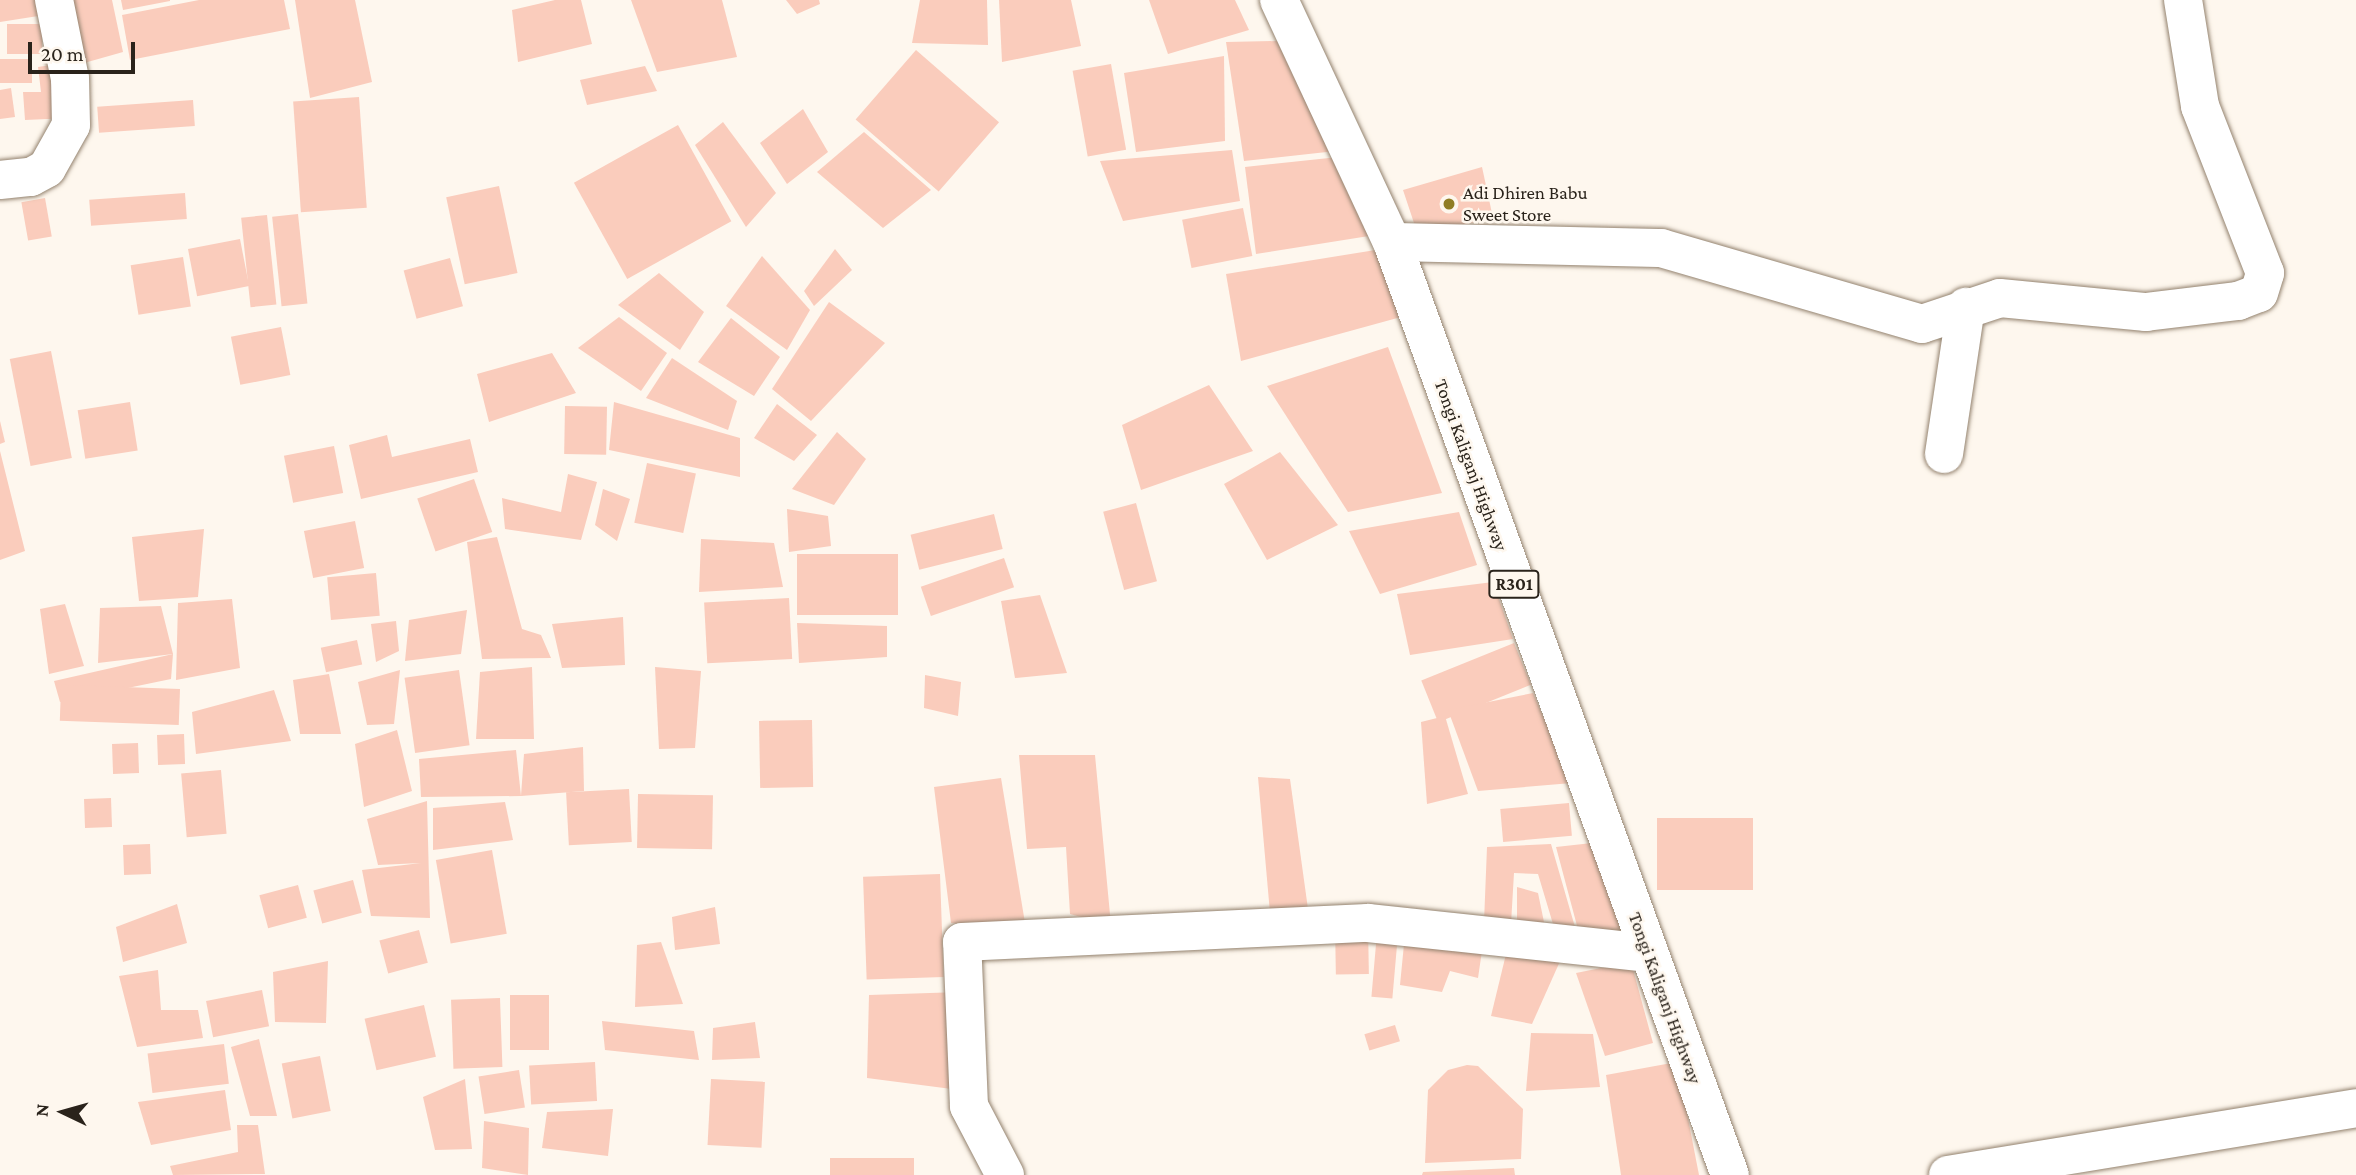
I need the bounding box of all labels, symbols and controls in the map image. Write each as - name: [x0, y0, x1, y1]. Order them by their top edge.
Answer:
- scale bar: [32, 28, 138, 72]
- text: 20 m: [41, 42, 84, 66]
- place label: Adi Dhiren Babu Sweet Store: [1463, 182, 1588, 226]
- marker: Adi Dhiren Babu Sweet Store: [1441, 196, 1457, 212]
- street label: Tongi Kaliganj Highway: [1429, 376, 1513, 554]
- road number: R301: [1488, 570, 1540, 598]
- street label: Tongi Kaliganj Highway: [1623, 909, 1707, 1087]
- north arrow: [28, 1077, 98, 1147]
- text: N: [31, 1103, 53, 1118]

